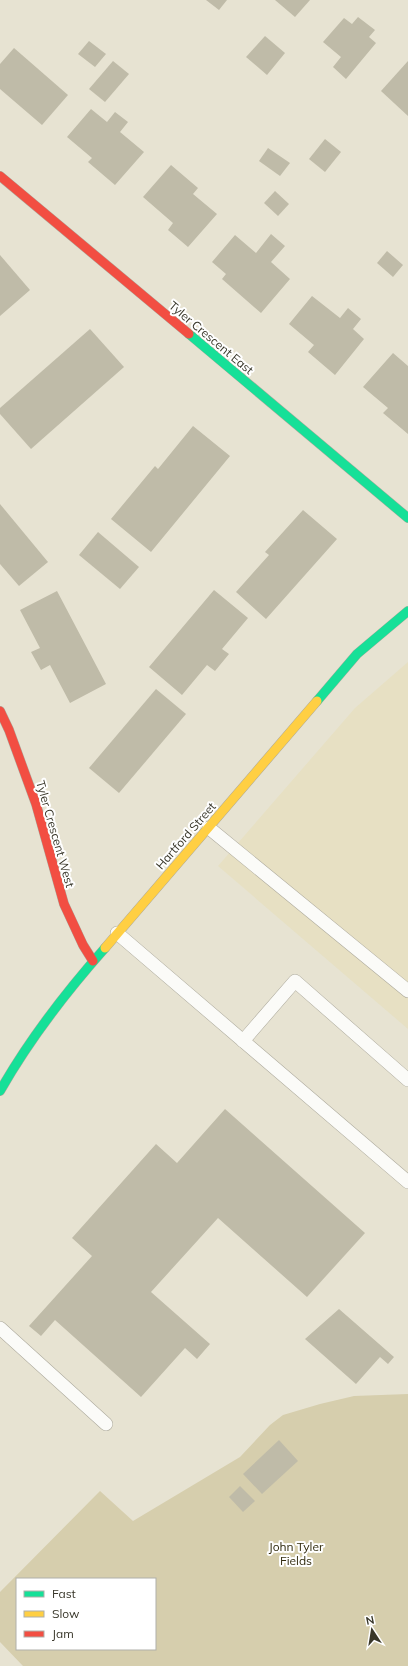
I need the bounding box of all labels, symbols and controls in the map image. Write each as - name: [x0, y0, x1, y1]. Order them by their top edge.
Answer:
- street label: Tyler Crescent East: [166, 298, 257, 377]
- street label: Tyler Crescent West: [33, 779, 78, 889]
- street label: Hartford Street: [152, 799, 219, 872]
- park label: John Tyler Fields: [269, 1539, 324, 1568]
- legend: [16, 1578, 156, 1650]
- text: Fast: [52, 1586, 76, 1601]
- text: Slow: [52, 1606, 80, 1621]
- north arrow: [352, 1610, 392, 1650]
- text: N: [364, 1613, 375, 1628]
- text: Jam: [52, 1626, 74, 1641]

